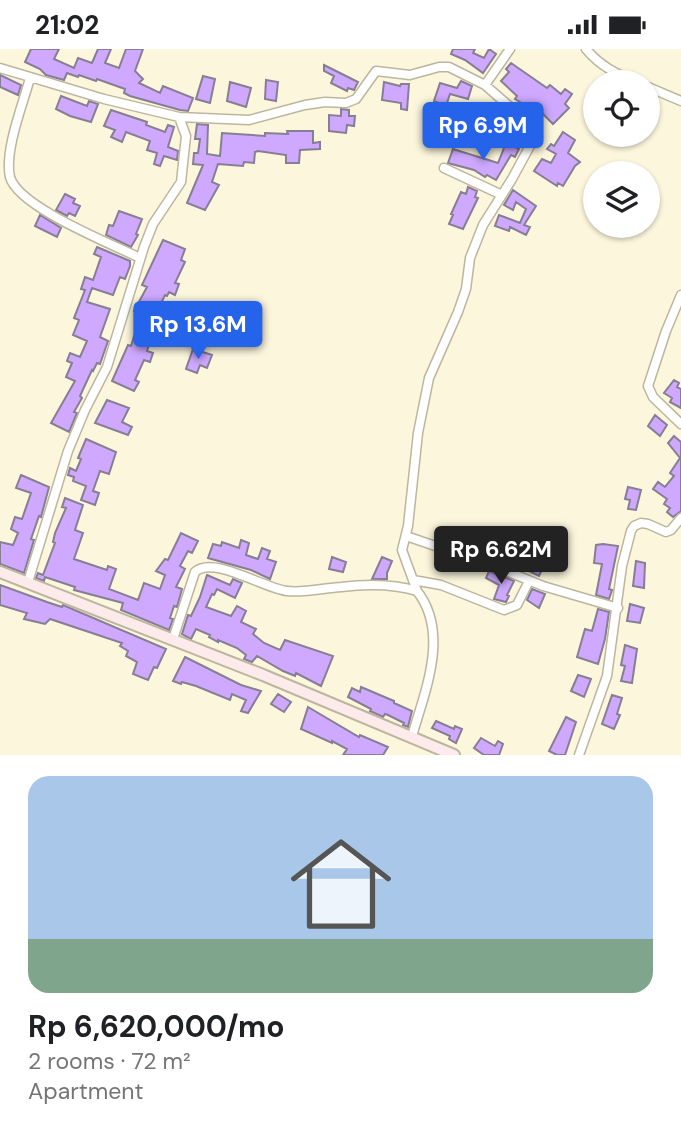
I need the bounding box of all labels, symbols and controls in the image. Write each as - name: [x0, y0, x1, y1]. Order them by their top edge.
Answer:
- text: 21:02: [35, 8, 99, 42]
- map controls: [583, 70, 660, 238]
- button: locate: [583, 70, 660, 147]
- pin: Rp 6.9M: [418, 103, 548, 162]
- text: Rp 6.9M: [439, 110, 527, 140]
- button: layers: [583, 161, 660, 238]
- pin: Rp 13.6M: [126, 301, 270, 361]
- text: Rp 13.6M: [149, 309, 247, 339]
- pin: Rp 6.62M: [429, 526, 573, 586]
- text: Rp 6.62M: [450, 534, 552, 564]
- icon: home: [278, 821, 404, 947]
- text: Rp 6,620,000/mo: [28, 1007, 284, 1046]
- text: 2 rooms · 72 m²: [28, 1046, 191, 1076]
- text: Apartment: [28, 1076, 143, 1106]

